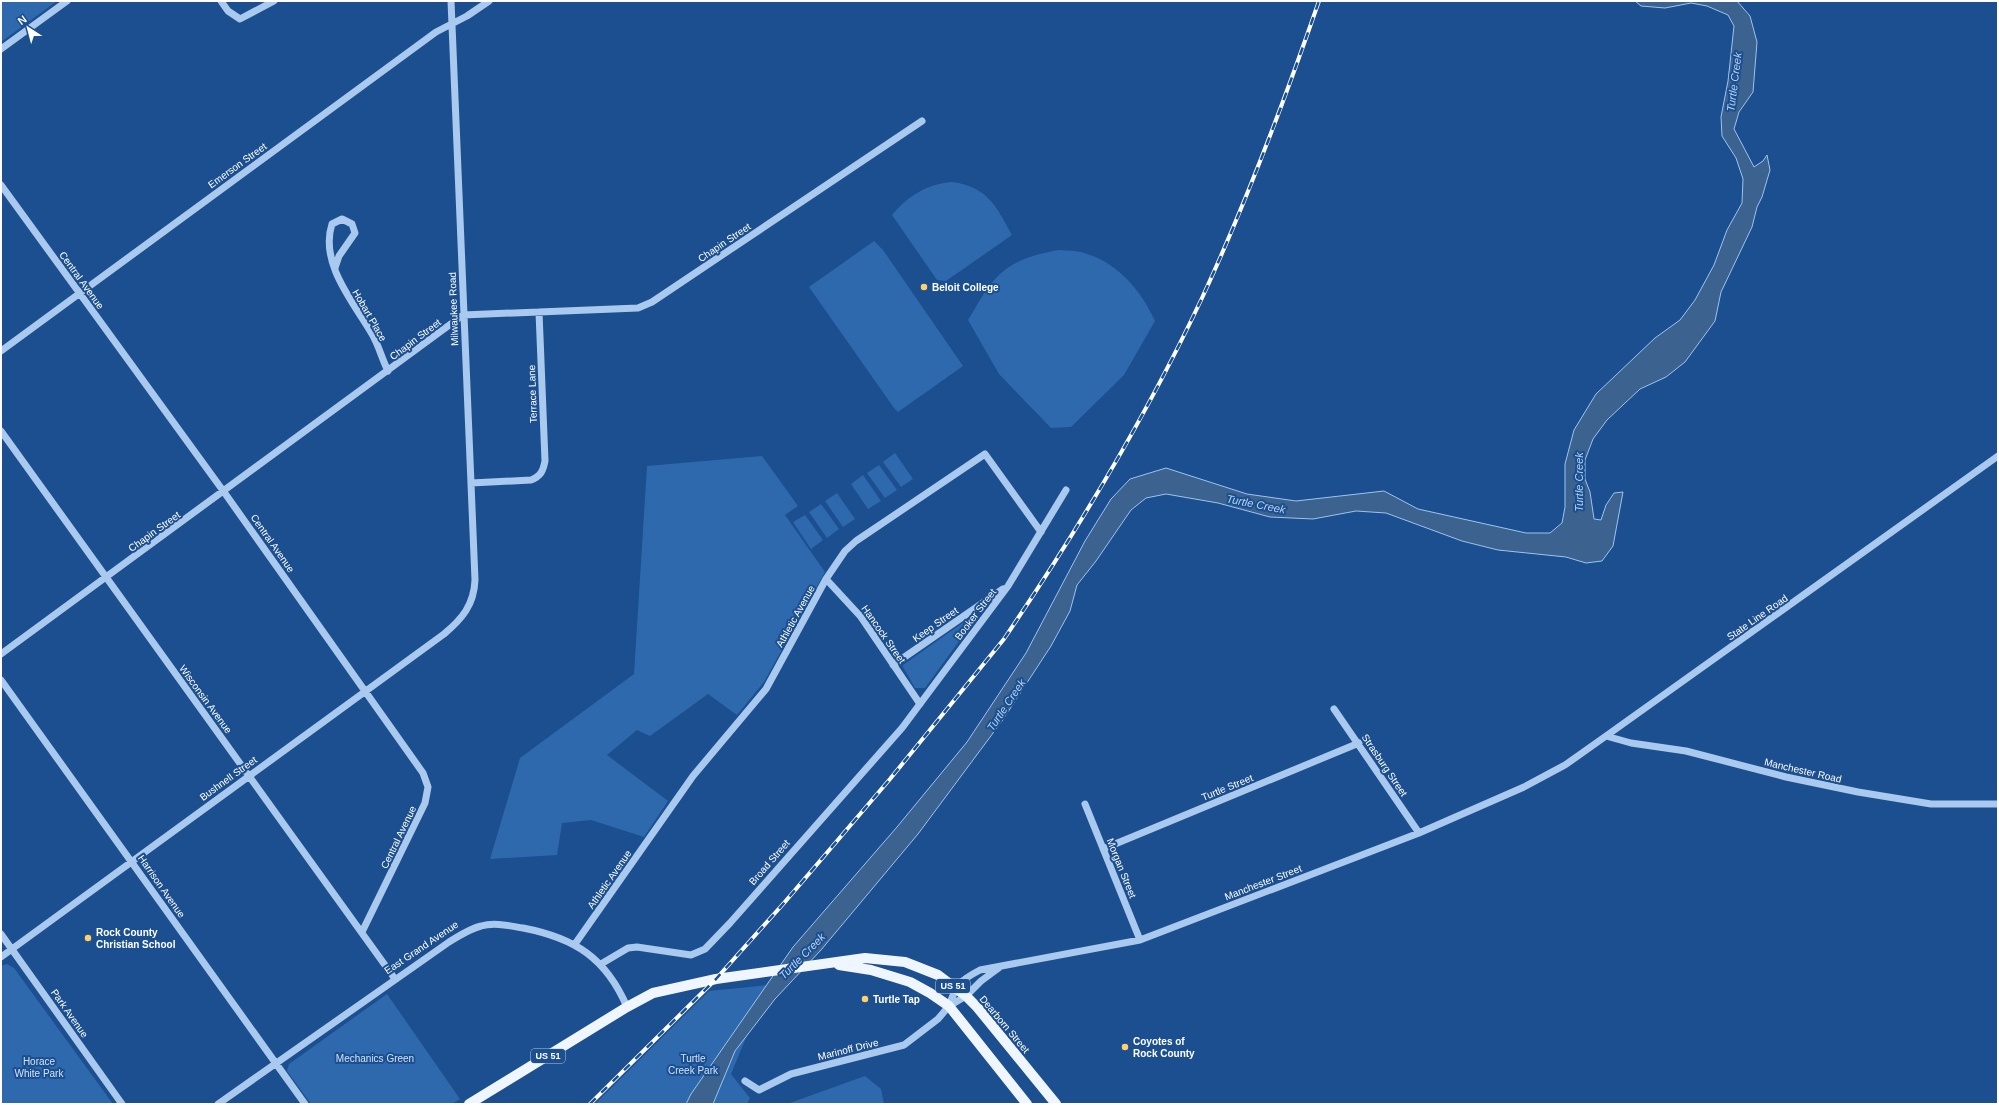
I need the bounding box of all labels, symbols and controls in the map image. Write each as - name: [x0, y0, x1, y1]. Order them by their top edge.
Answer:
- north arrow: [8, 8, 48, 48]
- text: N: [15, 13, 29, 27]
- water label: Turtle Creek: [1724, 51, 1744, 112]
- street label: Emerson Street: [206, 140, 269, 190]
- street label: Chapin Street: [696, 221, 753, 264]
- street label: Central Avenue: [57, 249, 106, 311]
- street label: Milwaukee Road: [447, 272, 460, 346]
- marker: Beloit College: [919, 282, 929, 292]
- place label: Beloit College: [932, 282, 999, 293]
- street label: Hobart Place: [350, 287, 389, 343]
- street label: Chapin Street: [388, 316, 443, 362]
- street label: Terrace Lane: [526, 364, 539, 423]
- water label: Turtle Creek: [1573, 452, 1585, 512]
- water label: Turtle Creek: [1226, 492, 1287, 516]
- street label: Chapin Street: [126, 509, 182, 554]
- street label: Central Avenue: [249, 512, 297, 575]
- street label: Athletic Avenue: [774, 583, 817, 649]
- street label: Booker Street: [953, 586, 998, 642]
- street label: State Line Road: [1725, 592, 1790, 642]
- street label: Hancock Street: [859, 603, 908, 666]
- street label: Keep Street: [911, 605, 960, 644]
- street label: Wisconsin Avenue: [177, 663, 234, 736]
- water label: Turtle Creek: [984, 676, 1028, 733]
- street label: Strasburg Street: [1360, 732, 1410, 799]
- street label: Bushnell Street: [198, 754, 259, 803]
- street label: Manchester Road: [1763, 756, 1843, 785]
- street label: Turtle Street: [1200, 772, 1255, 803]
- street label: Central Avenue: [379, 804, 419, 870]
- street label: Broad Street: [747, 837, 792, 887]
- street label: Morgan Street: [1105, 837, 1139, 900]
- street label: Athletic Avenue: [585, 848, 634, 911]
- street label: Harrison Avenue: [136, 853, 187, 920]
- street label: Manchester Street: [1223, 863, 1303, 902]
- street label: East Grand Avenue: [382, 918, 461, 976]
- place label: Rock County Christian School: [96, 927, 176, 950]
- water label: Turtle Creek: [777, 930, 828, 981]
- marker: Rock County Christian School: [83, 933, 93, 943]
- road number: US 51: [936, 979, 970, 993]
- street label: Park Avenue: [49, 987, 91, 1040]
- marker: Turtle Tap: [860, 994, 870, 1004]
- place label: Turtle Tap: [873, 994, 920, 1005]
- street label: Dearborn Street: [978, 994, 1032, 1055]
- place label: Coyotes of Rock County: [1133, 1036, 1195, 1059]
- street label: Marinoff Drive: [817, 1037, 880, 1062]
- marker: Coyotes of Rock County: [1120, 1042, 1130, 1052]
- road number: US 51: [531, 1049, 565, 1063]
- park label: Mechanics Green: [336, 1053, 414, 1064]
- park label: Turtle Creek Park: [668, 1053, 719, 1076]
- park label: Horace White Park: [15, 1056, 64, 1079]

